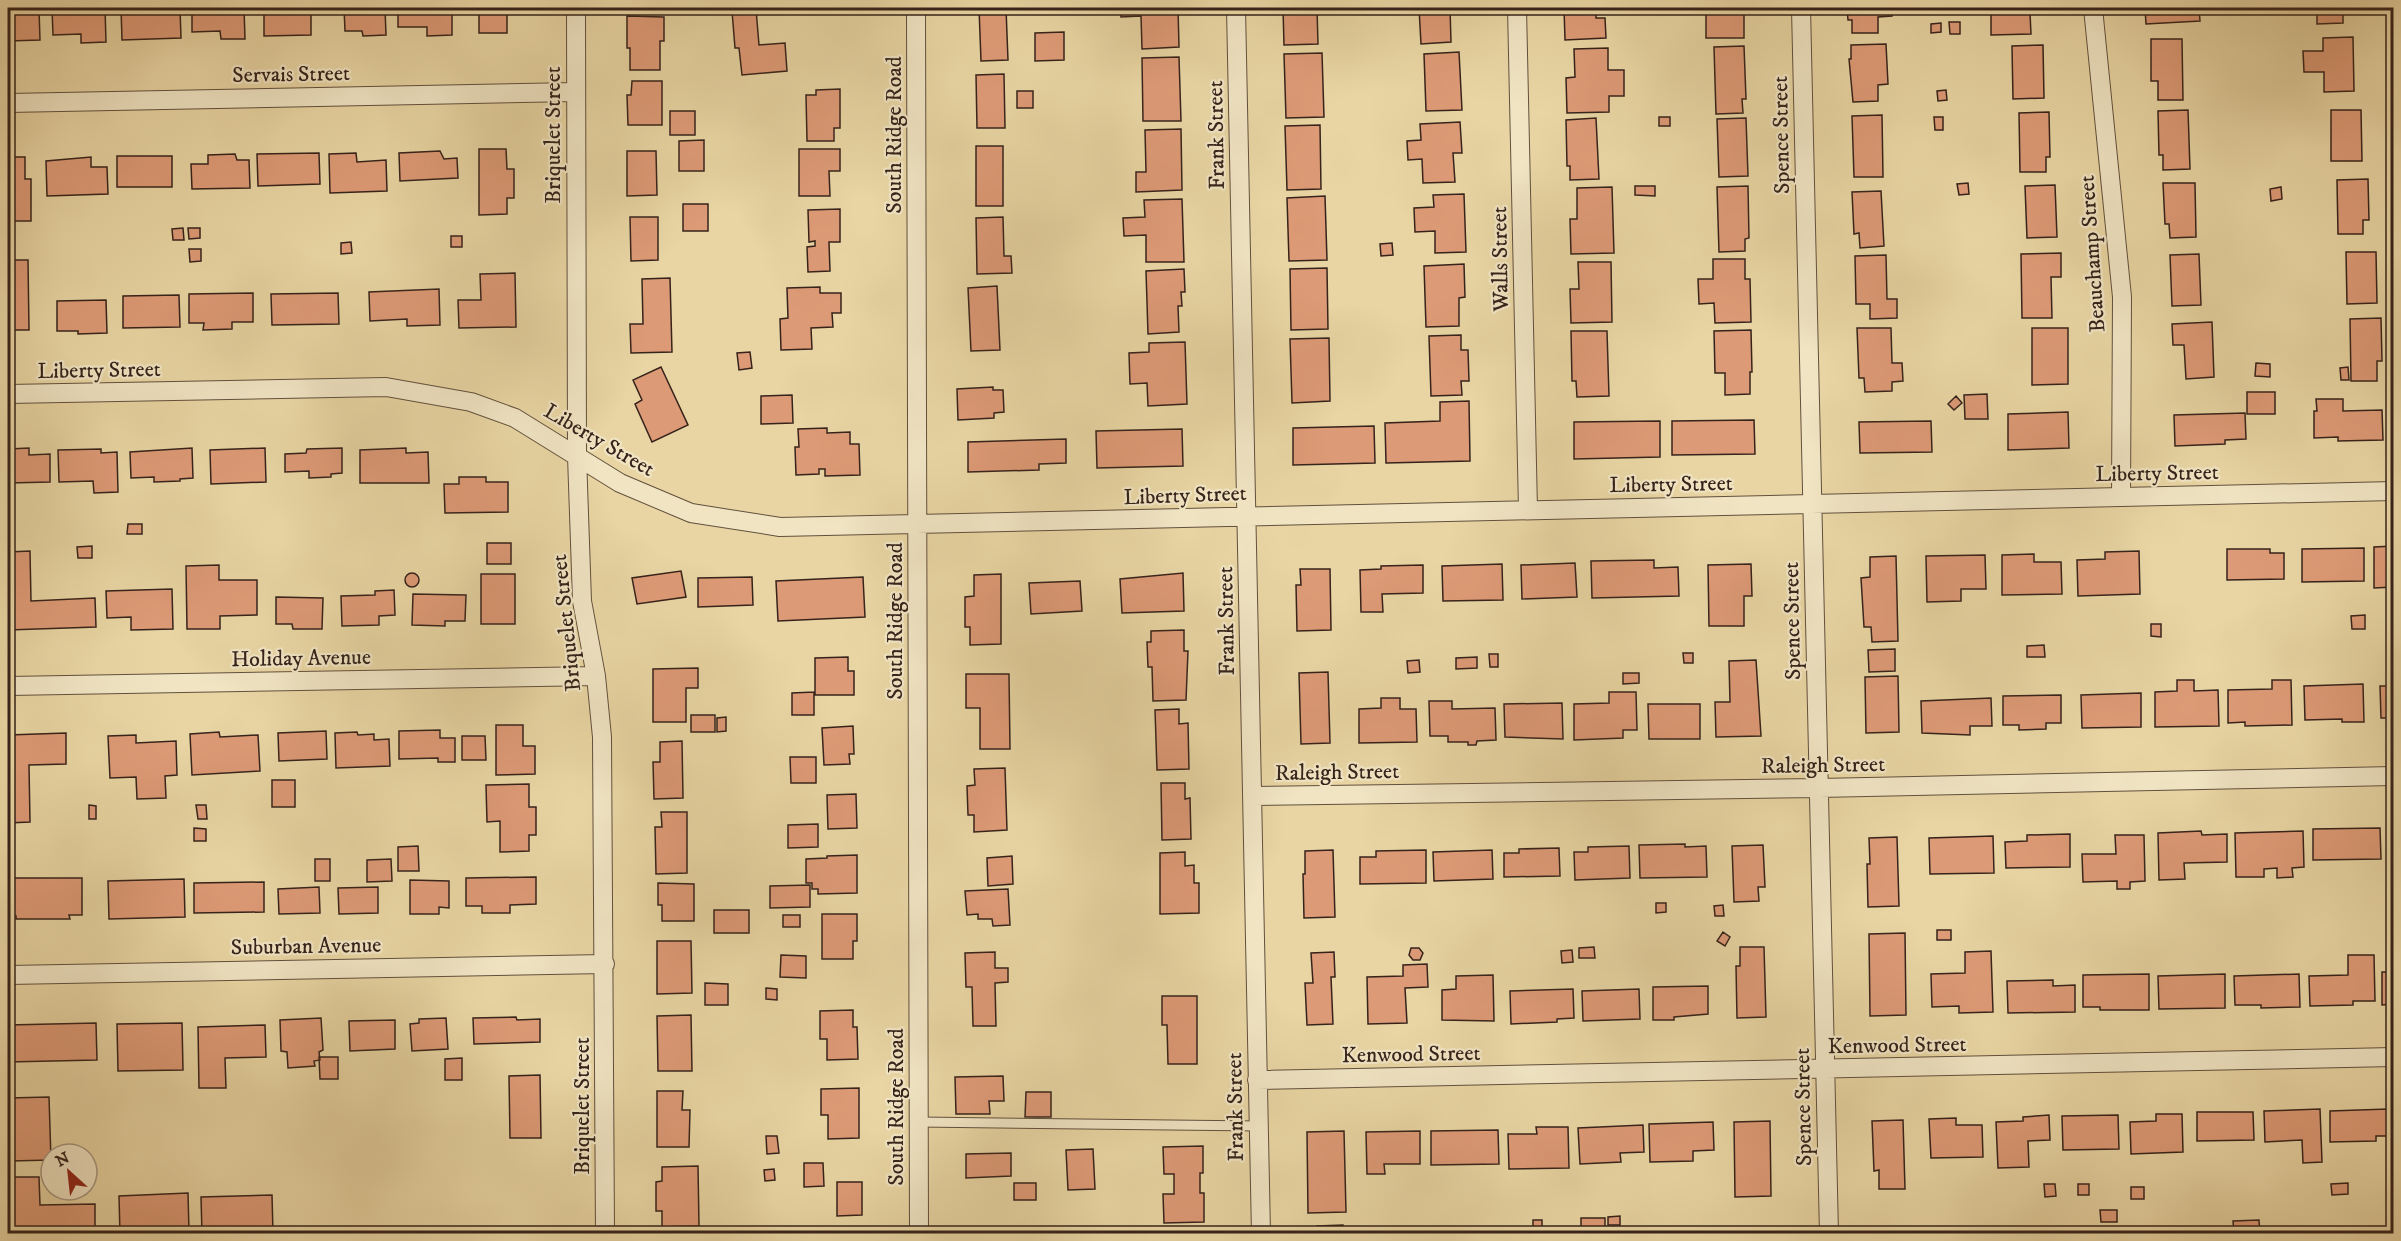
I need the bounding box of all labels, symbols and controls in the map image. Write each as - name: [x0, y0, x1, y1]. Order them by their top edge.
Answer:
- street label: South Ridge Road: [881, 56, 908, 214]
- street label: Servais Street: [232, 60, 350, 89]
- street label: Briquelet Street: [540, 66, 567, 204]
- street label: Spence Street: [1767, 76, 1796, 194]
- street label: Frank Street: [1202, 80, 1231, 190]
- street label: Beauchamp Street: [2074, 174, 2111, 333]
- street label: Walls Street: [1486, 206, 1515, 313]
- street label: Liberty Street: [37, 356, 161, 385]
- street label: Liberty Street: [539, 398, 659, 483]
- street label: Liberty Street: [2095, 459, 2219, 488]
- street label: Liberty Street: [1609, 470, 1733, 499]
- street label: Liberty Street: [1123, 480, 1247, 511]
- street label: South Ridge Road: [882, 542, 909, 700]
- street label: Briquelet Street: [546, 553, 587, 693]
- street label: Spence Street: [1778, 562, 1807, 680]
- street label: Frank Street: [1212, 566, 1241, 676]
- street label: Holiday Avenue: [231, 644, 371, 673]
- street label: Raleigh Street: [1761, 751, 1885, 780]
- street label: Raleigh Street: [1275, 758, 1399, 787]
- street label: Suburban Avenue: [231, 932, 382, 961]
- street label: South Ridge Road: [883, 1028, 910, 1186]
- street label: Kenwood Street: [1827, 1031, 1967, 1060]
- street label: Briquelet Street: [569, 1037, 596, 1175]
- street label: Kenwood Street: [1341, 1040, 1481, 1069]
- street label: Spence Street: [1789, 1048, 1818, 1166]
- street label: Frank Street: [1221, 1052, 1250, 1162]
- north arrow: [39, 1142, 99, 1202]
- text: N: [52, 1148, 73, 1171]

